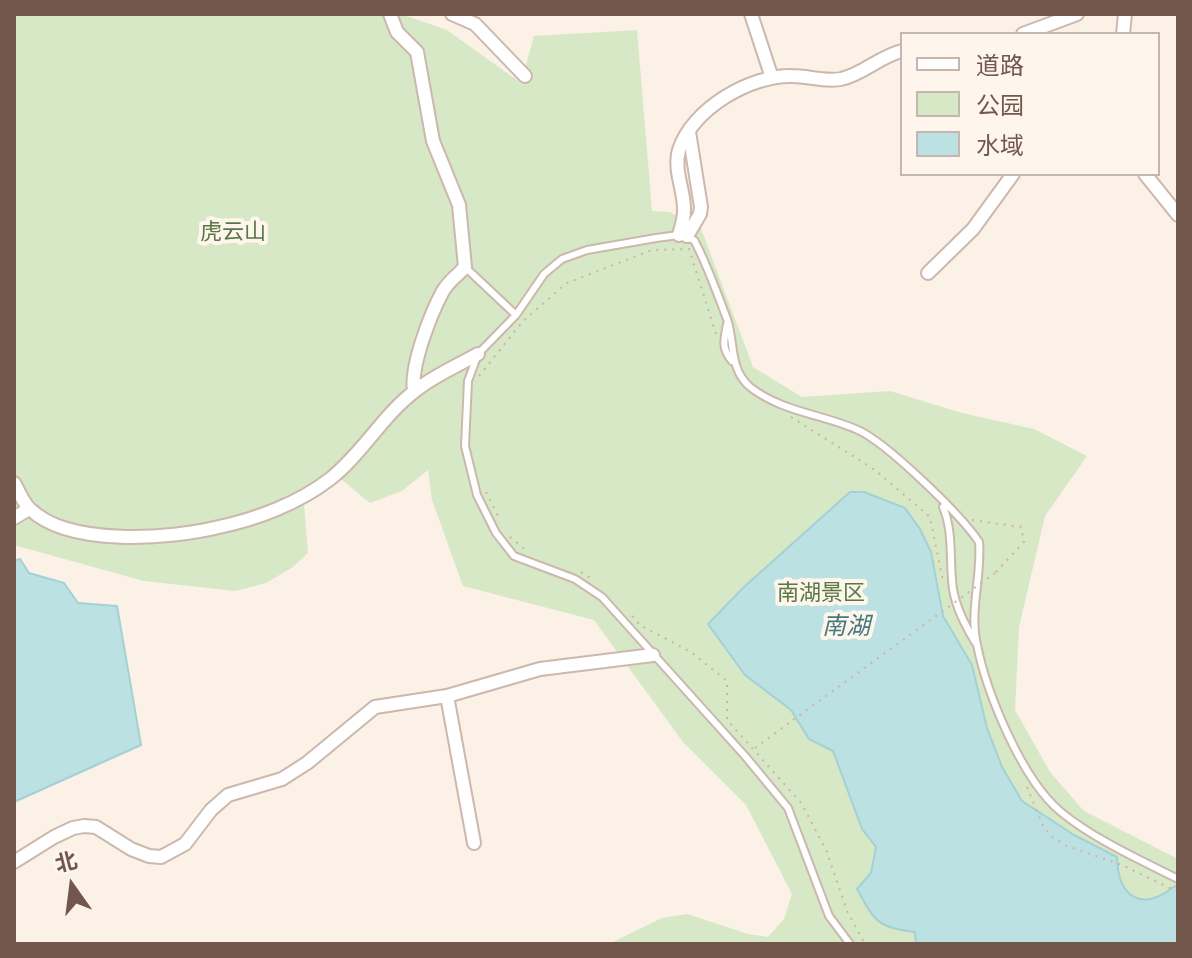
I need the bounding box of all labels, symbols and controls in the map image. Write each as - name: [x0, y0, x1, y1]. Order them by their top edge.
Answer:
- legend: [900, 32, 1160, 176]
- text: 道路: [976, 50, 1024, 82]
- text: 公园: [976, 90, 1024, 122]
- text: 水域: [976, 130, 1024, 162]
- park label: 虎云山: [200, 221, 266, 247]
- park label: 南湖景区: [777, 582, 865, 608]
- water label: 南湖: [822, 614, 870, 642]
- text: 北: [52, 845, 80, 880]
- north arrow: [32, 846, 112, 926]

